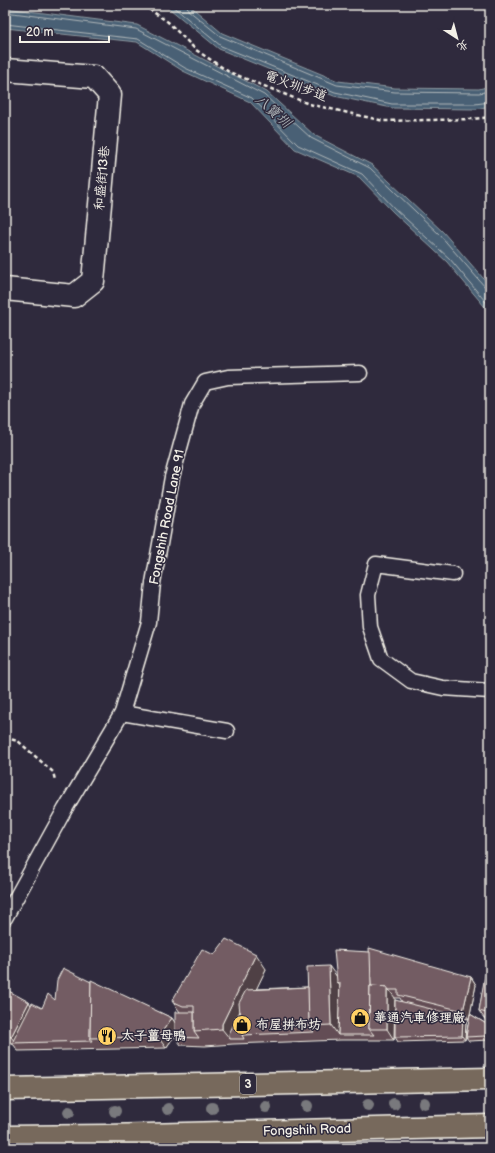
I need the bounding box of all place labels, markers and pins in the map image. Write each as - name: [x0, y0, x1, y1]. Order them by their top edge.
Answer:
- shop icon: 華通汽車修理廠: [349, 1007, 371, 1029]
- place label: 華通汽車修理廠: [374, 1010, 465, 1026]
- shop icon: 布屋拼布坊: [231, 1014, 253, 1036]
- place label: 布屋拼布坊: [256, 1017, 321, 1033]
- restaurant icon: 太子薑母鴨: [96, 1025, 118, 1047]
- place label: 太子薑母鴨: [121, 1028, 186, 1044]

